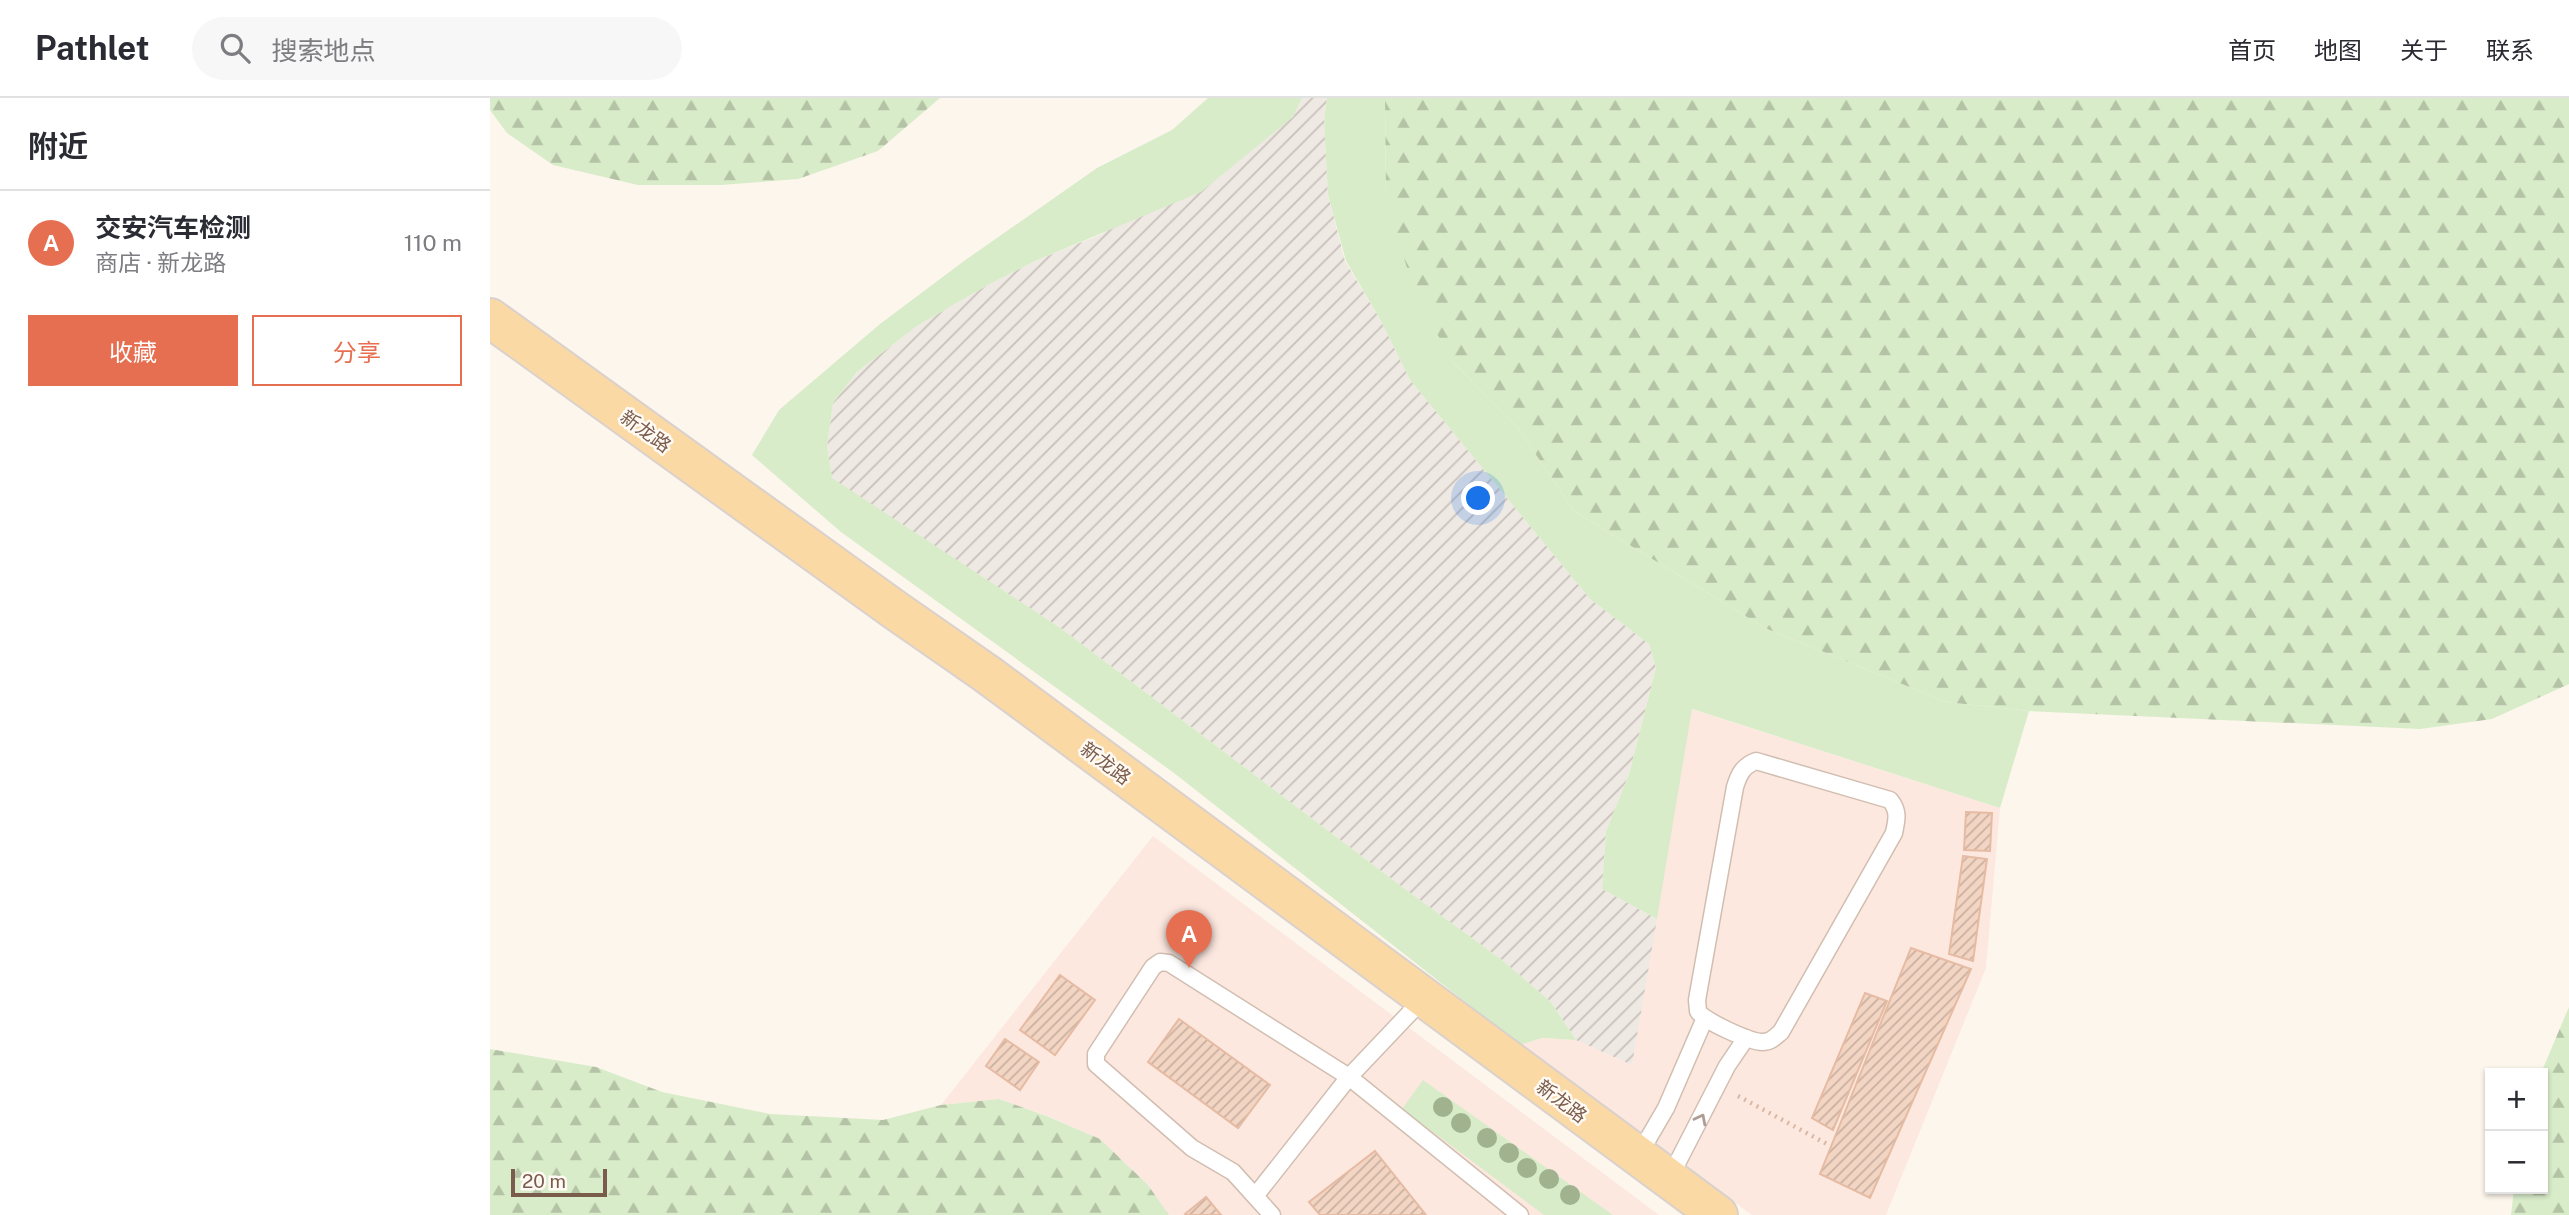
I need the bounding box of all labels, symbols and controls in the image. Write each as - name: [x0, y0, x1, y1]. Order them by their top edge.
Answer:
- search box: [192, 17, 682, 80]
- text: Pathlet: [35, 29, 150, 67]
- icon: search: [216, 29, 254, 67]
- text: 搜索地点: [272, 35, 376, 66]
- text: 首页: [2228, 36, 2276, 64]
- text: 地图: [2314, 36, 2362, 64]
- text: 关于: [2400, 36, 2448, 64]
- text: 联系: [2486, 36, 2534, 64]
- text: 附近: [28, 128, 88, 164]
- text: 交安汽车检测: [95, 212, 251, 243]
- text: A: [43, 229, 59, 256]
- text: 110 m: [404, 229, 462, 256]
- text: 商店 · 新龙路: [95, 249, 226, 276]
- button: 收藏: [28, 315, 238, 386]
- button: 分享: [252, 315, 462, 386]
- street label: 新龙路: [616, 405, 676, 457]
- your location: [1461, 481, 1495, 515]
- street label: 新龙路: [1077, 737, 1135, 789]
- pin: A: [1166, 910, 1212, 968]
- map controls: [2485, 1068, 2548, 1194]
- button: +: [2485, 1068, 2548, 1131]
- street label: 新龙路: [1533, 1075, 1591, 1127]
- one-way arrow: [1693, 1114, 1707, 1126]
- button: −: [2485, 1131, 2548, 1194]
- scale bar: [511, 1166, 607, 1198]
- text: 20 m: [522, 1170, 566, 1192]

